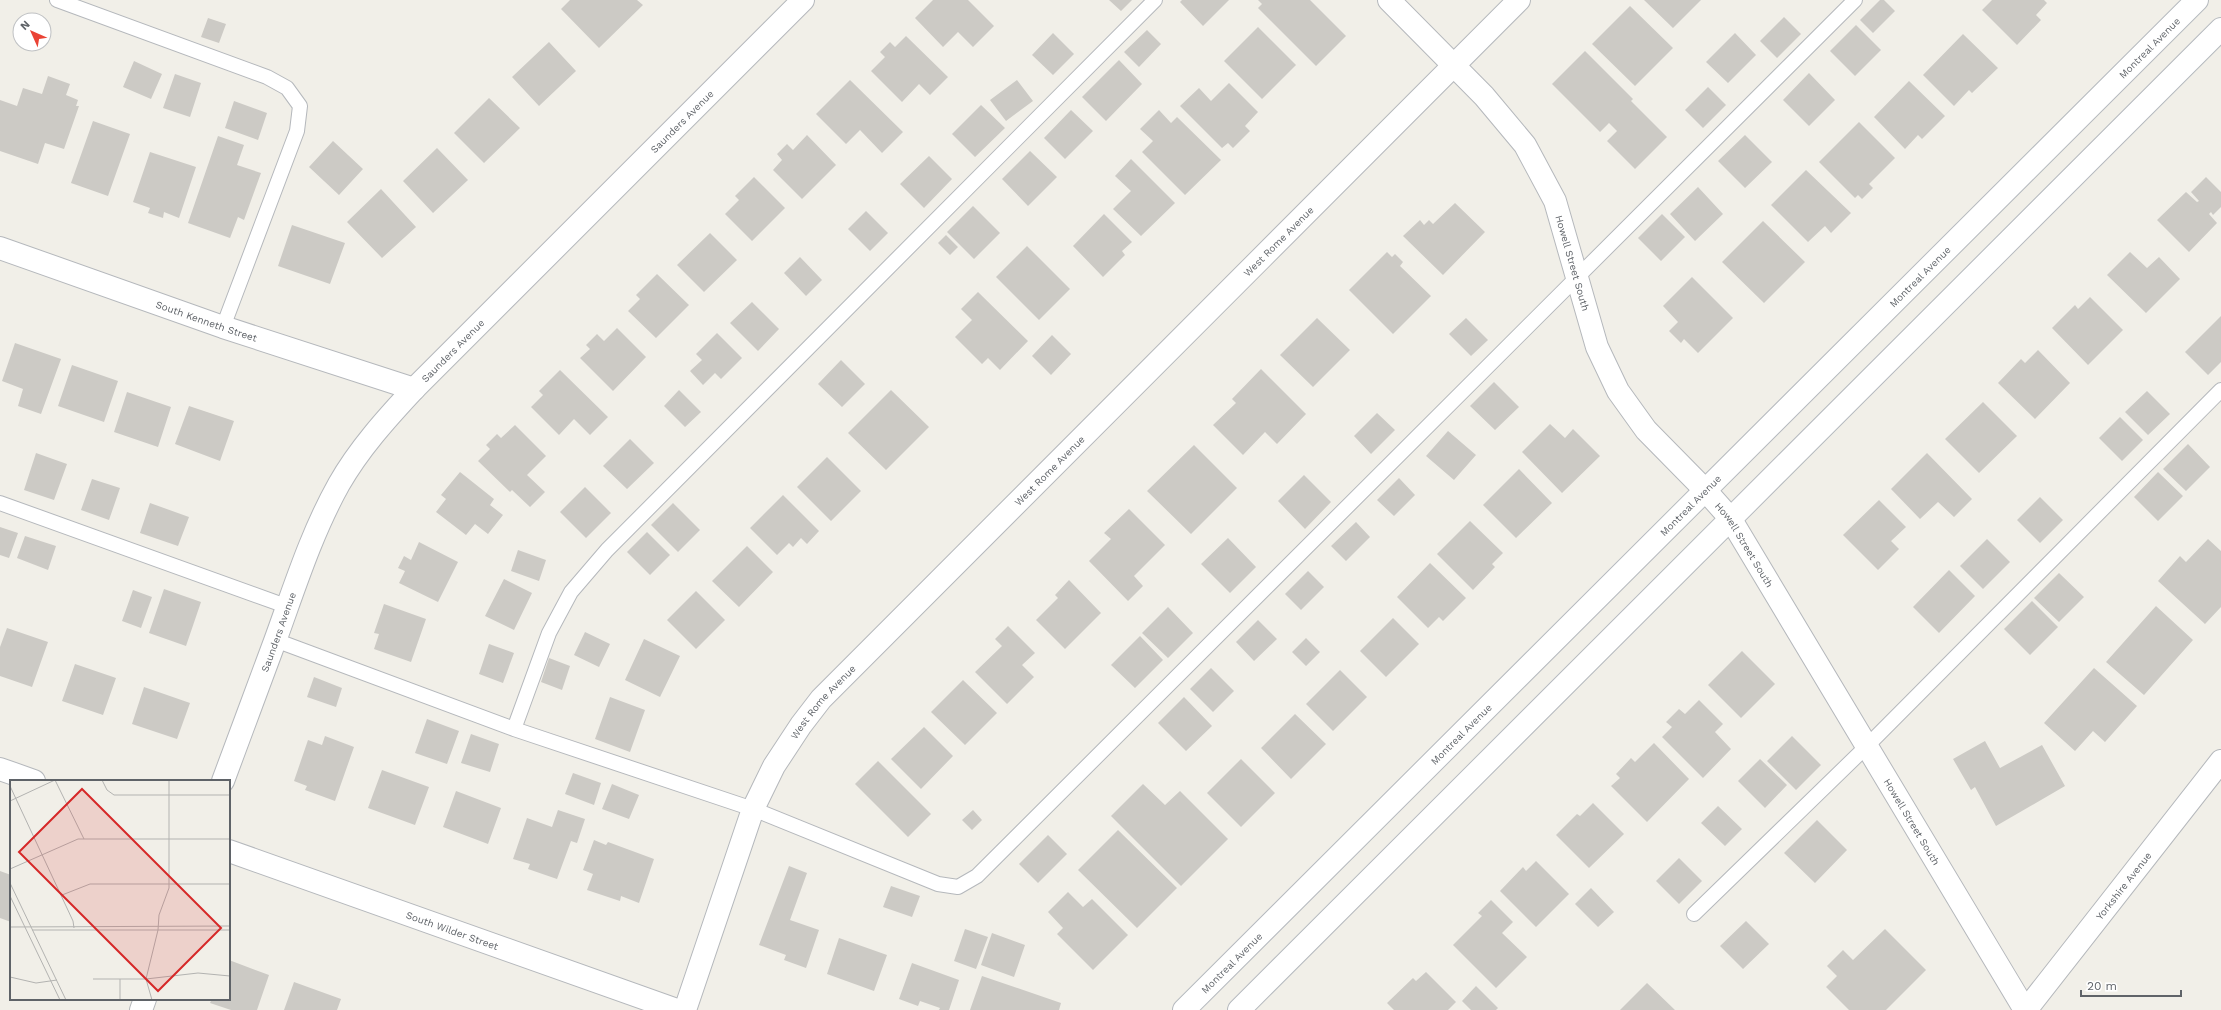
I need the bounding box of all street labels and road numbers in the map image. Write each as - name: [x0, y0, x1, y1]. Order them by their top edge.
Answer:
- street label: Montreal Avenue: [2117, 15, 2182, 80]
- street label: Saunders Avenue: [648, 88, 715, 155]
- street label: West Rome Avenue: [1241, 204, 1316, 278]
- street label: Howell Street South: [1554, 214, 1592, 312]
- street label: Montreal Avenue: [1887, 244, 1953, 309]
- street label: South Kenneth Street: [154, 298, 259, 343]
- street label: Saunders Avenue: [419, 317, 486, 384]
- street label: West Rome Avenue: [1012, 433, 1087, 508]
- street label: Montreal Avenue: [1658, 472, 1723, 538]
- street label: Howell Street South: [1713, 500, 1776, 589]
- street label: Saunders Avenue: [259, 590, 298, 673]
- street label: West Rome Avenue: [788, 662, 858, 741]
- street label: Montreal Avenue: [1428, 701, 1494, 767]
- street label: Howell Street South: [1882, 777, 1942, 867]
- street label: Yorkshire Avenue: [2094, 849, 2153, 922]
- street label: South Wilder Street: [405, 909, 501, 952]
- street label: Montreal Avenue: [1199, 930, 1264, 995]

